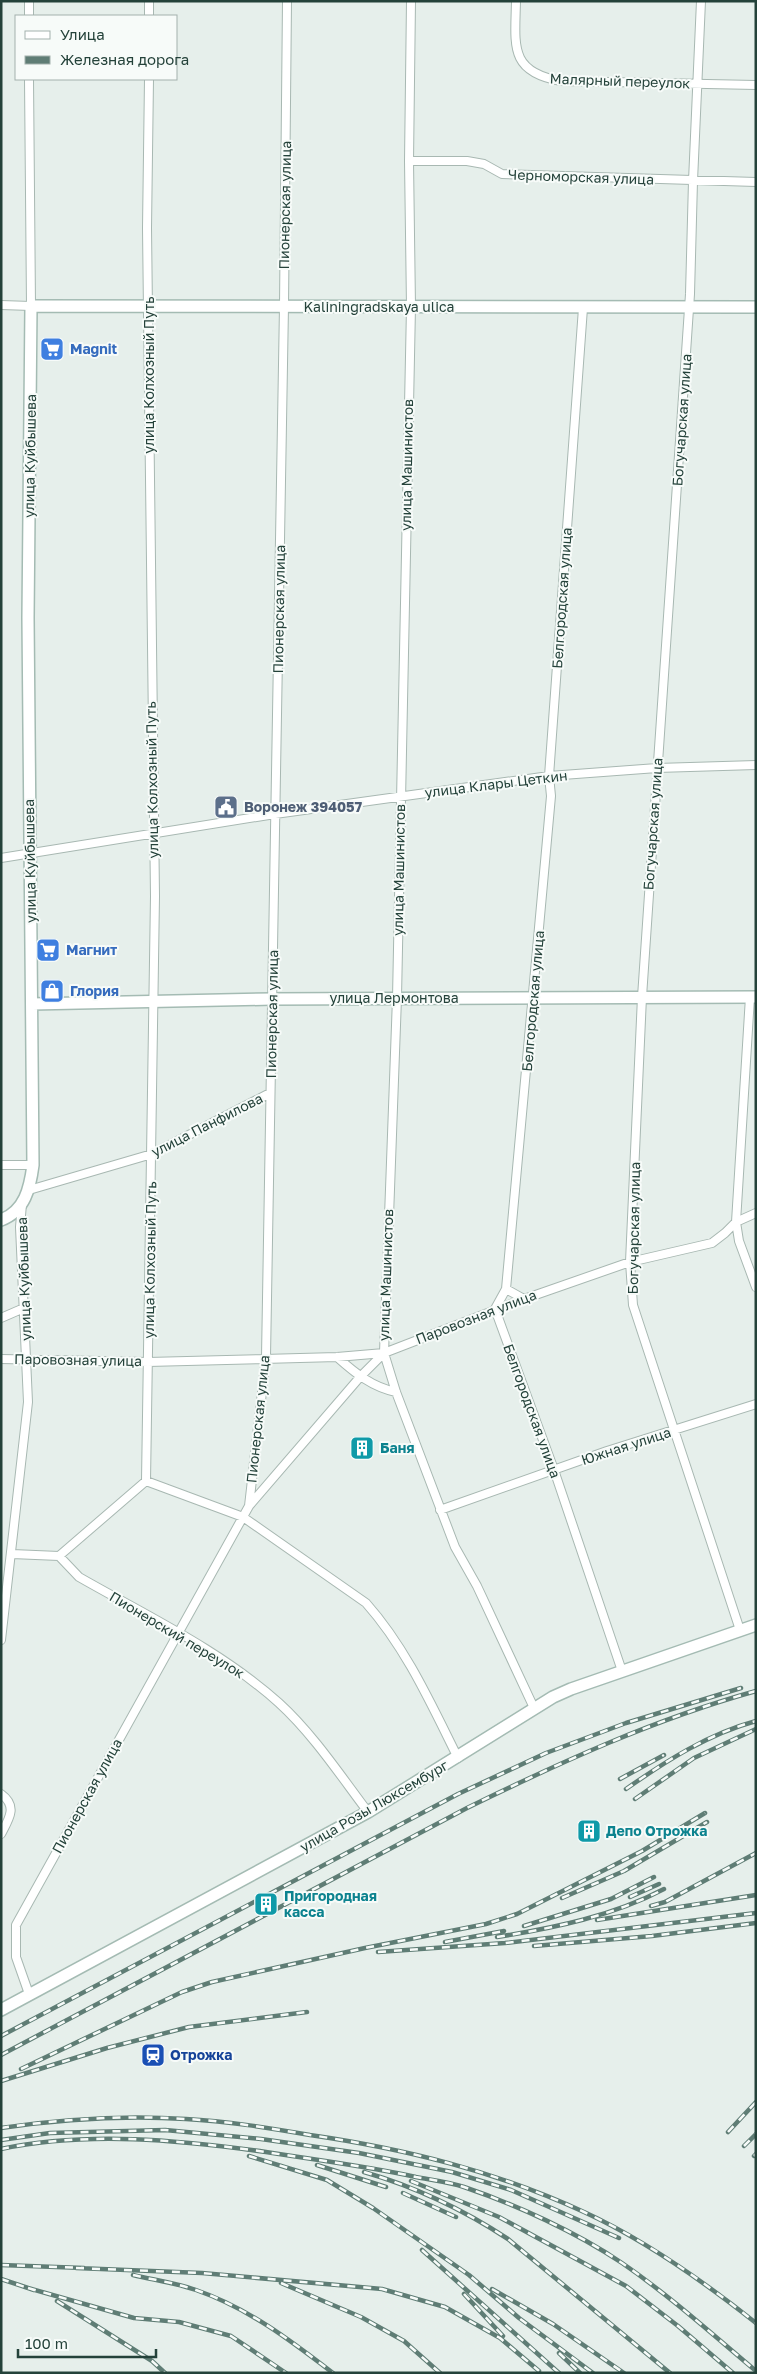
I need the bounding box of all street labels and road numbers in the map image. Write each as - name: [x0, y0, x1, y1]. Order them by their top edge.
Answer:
- street label: Малярный переулок: [549, 70, 691, 91]
- street label: Пионерская улица: [275, 141, 294, 269]
- street label: Черноморская улица: [508, 165, 654, 188]
- street label: улица Колхозный Путь: [140, 296, 157, 454]
- street label: Kaliningradskaya ulica: [304, 298, 454, 315]
- street label: Богучарская улица: [668, 353, 695, 487]
- street label: улица Куйбышева: [20, 394, 39, 518]
- street label: улица Машинистов: [397, 399, 416, 531]
- street label: Белгородская улица: [548, 527, 575, 669]
- street label: Пионерская улица: [269, 545, 288, 673]
- street label: улица Колхозный Путь: [142, 701, 161, 859]
- street label: Богучарская улица: [639, 757, 666, 891]
- street label: улица Клары Цеткин: [424, 766, 568, 801]
- street label: улица Куйбышева: [20, 799, 39, 923]
- street label: улица Машинистов: [389, 804, 408, 936]
- street label: Белгородская улица: [518, 930, 547, 1072]
- street label: Пионерская улица: [262, 950, 281, 1078]
- street label: улица Лермонтова: [329, 989, 459, 1006]
- street label: улица Панфилова: [148, 1089, 265, 1160]
- street label: Богучарская улица: [624, 1162, 643, 1294]
- street label: улица Колхозный Путь: [140, 1181, 159, 1339]
- street label: улица Машинистов: [375, 1209, 396, 1341]
- street label: улица Куйбышева: [13, 1217, 34, 1341]
- street label: Паровозная улица: [413, 1286, 539, 1347]
- street label: Белгородская улица: [500, 1341, 565, 1480]
- street label: Паровозная улица: [14, 1350, 142, 1369]
- street label: Пионерская улица: [242, 1354, 273, 1484]
- street label: Южная улица: [579, 1423, 673, 1468]
- street label: Пионерский переулок: [107, 1588, 248, 1682]
- street label: Пионерская улица: [48, 1735, 125, 1856]
- street label: улица Розы Люксембург: [297, 1756, 451, 1855]

